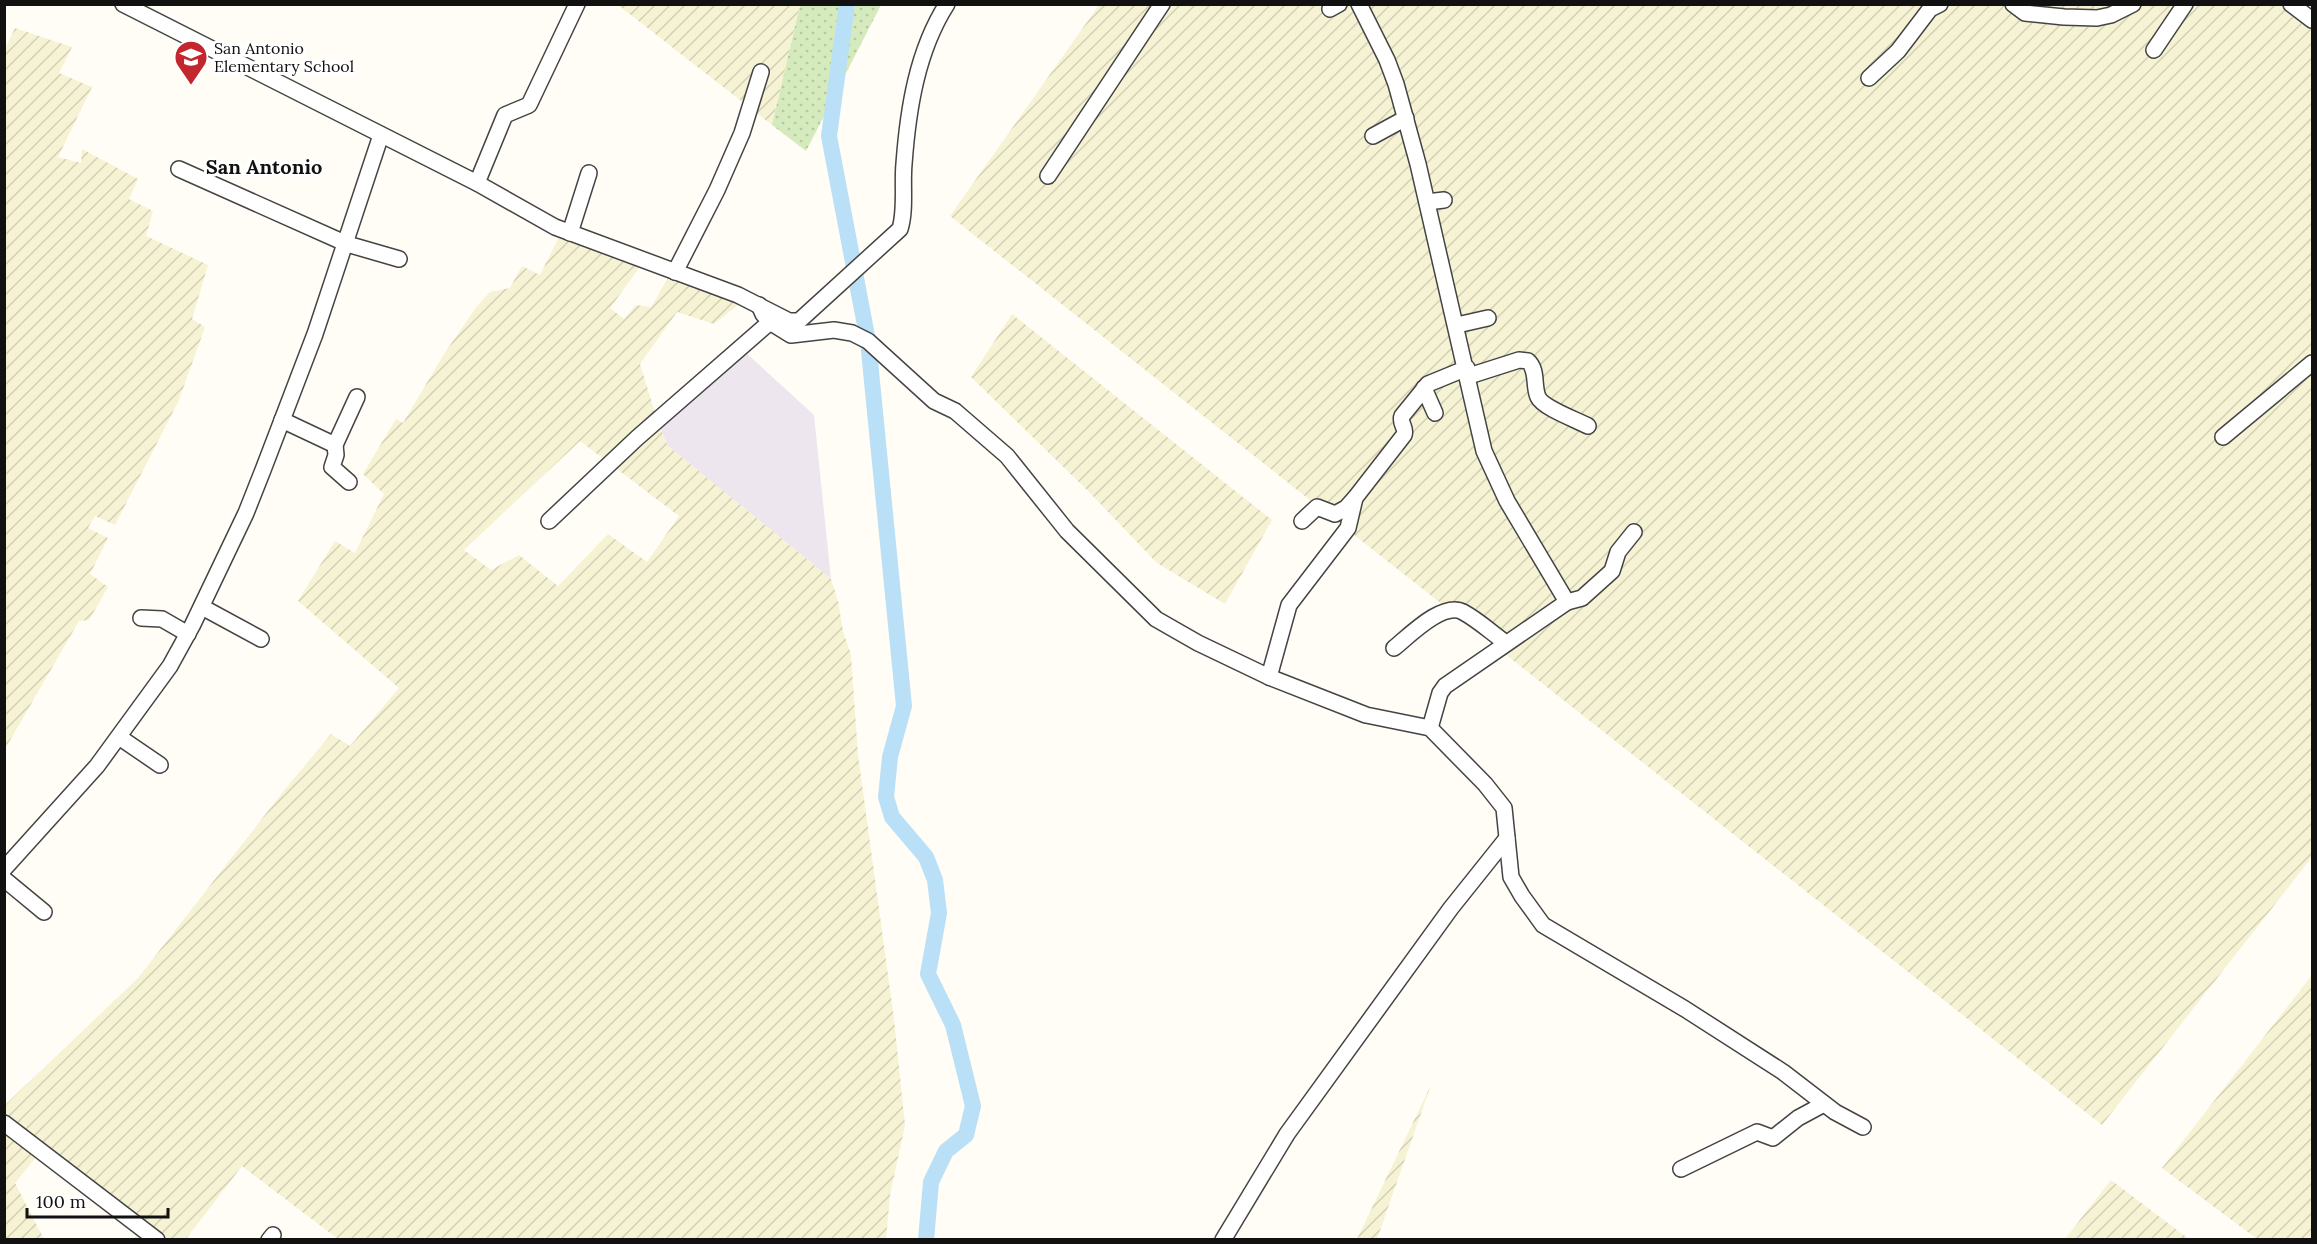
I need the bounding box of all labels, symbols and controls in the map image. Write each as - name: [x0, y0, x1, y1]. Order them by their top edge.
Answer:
- place label: San Antonio Elementary School: [214, 38, 354, 76]
- school or university icon: San Antonio Elementary School: [173, 39, 209, 86]
- district label: San Antonio: [206, 154, 322, 179]
- scale bar: [27, 1181, 168, 1219]
- text: 100 m: [36, 1190, 86, 1213]

